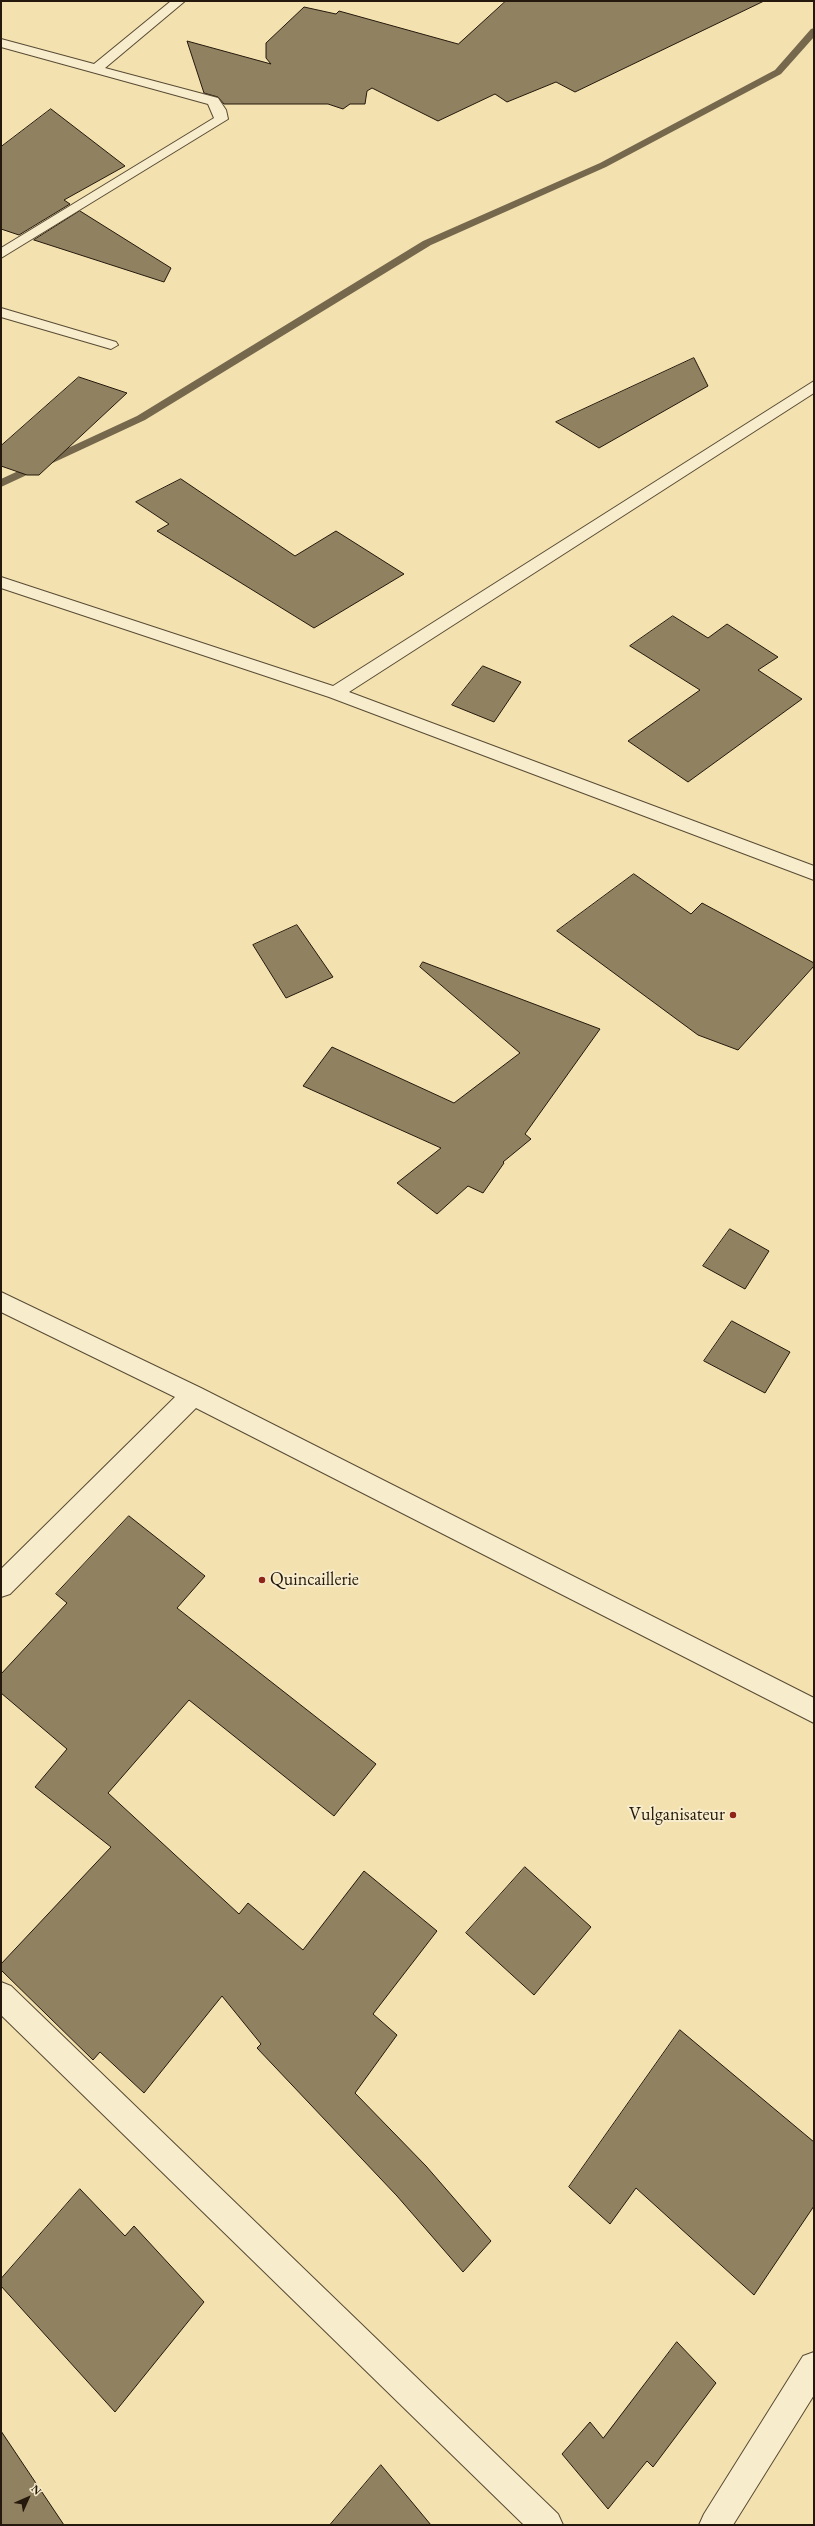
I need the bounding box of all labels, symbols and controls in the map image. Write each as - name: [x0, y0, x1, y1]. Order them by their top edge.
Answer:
- place label: Quincaillerie: [270, 1569, 359, 1591]
- marker: Quincaillerie: [257, 1575, 267, 1585]
- place label: Vulganisateur: [629, 1804, 725, 1826]
- marker: Vulganisateur: [728, 1810, 738, 1820]
- north arrow: [8, 2478, 48, 2518]
- text: N: [28, 2481, 45, 2498]

